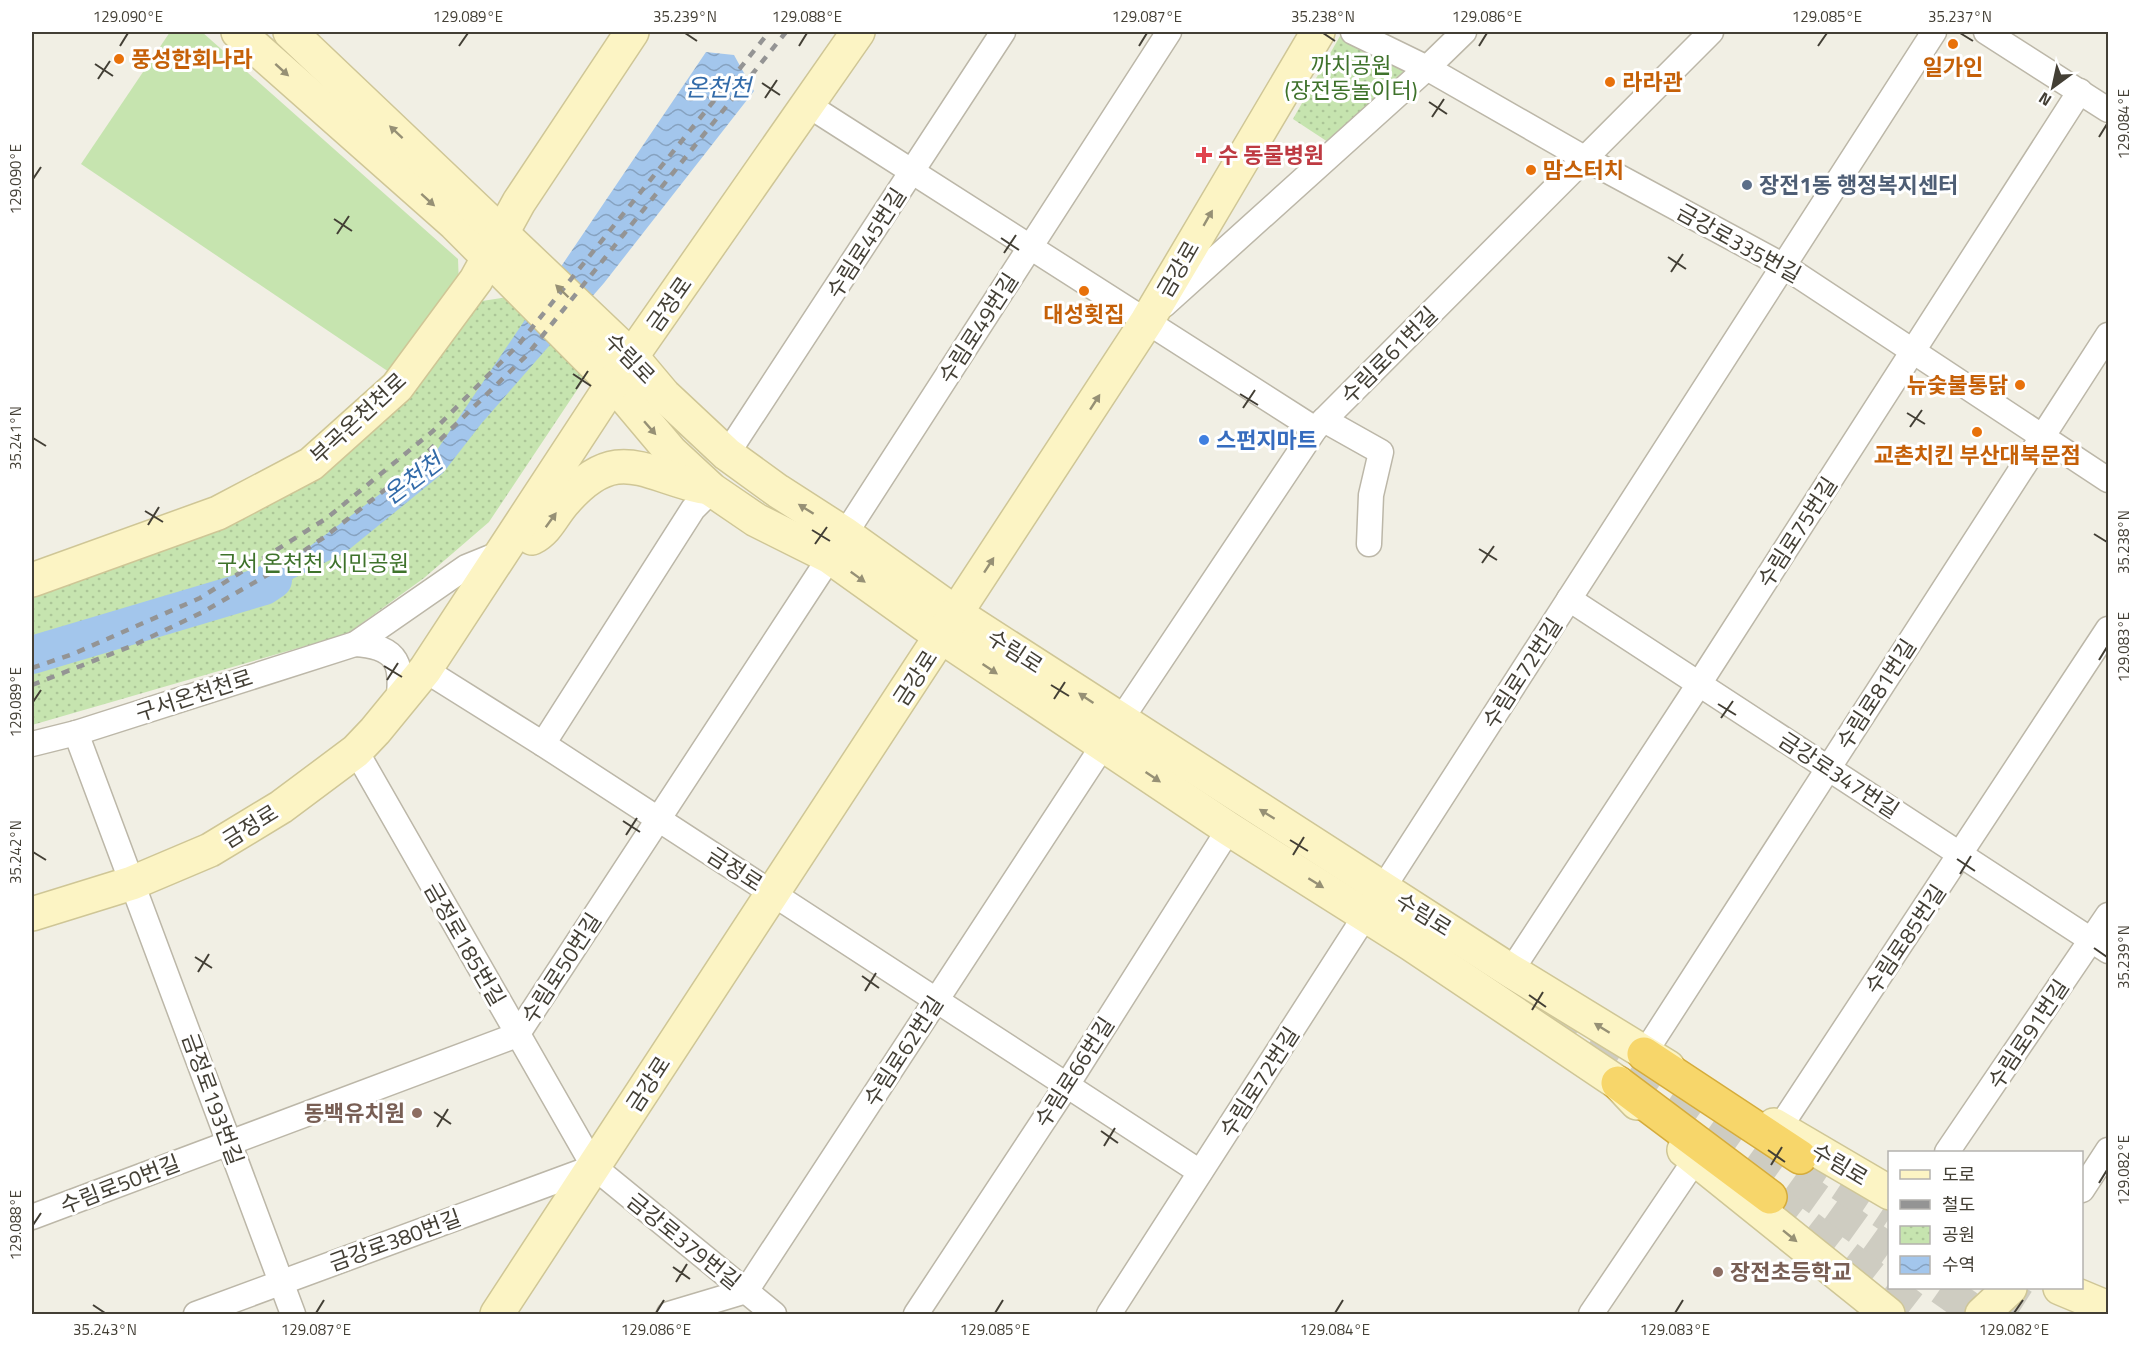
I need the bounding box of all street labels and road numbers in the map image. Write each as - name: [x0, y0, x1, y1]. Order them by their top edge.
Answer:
- street label: 수림로45번길: [817, 181, 915, 305]
- street label: 금강로335번길: [1670, 195, 1808, 291]
- street label: 금강로: [1148, 234, 1208, 304]
- street label: 수림로49번길: [929, 266, 1027, 390]
- street label: 금정로: [638, 269, 700, 339]
- street label: 수림로61번길: [1332, 298, 1446, 412]
- street label: 수림로: [597, 324, 663, 392]
- street label: 부곡온천천로: [302, 364, 414, 472]
- street label: 수림로75번길: [1748, 470, 1846, 594]
- street label: 수림로72번길: [1473, 611, 1571, 735]
- street label: 수림로: [980, 620, 1050, 682]
- street label: 수림로81번길: [1827, 632, 1925, 756]
- street label: 금강로: [884, 643, 946, 713]
- street label: 구서온천천로: [131, 660, 257, 730]
- street label: 금강로347번길: [1772, 723, 1906, 827]
- street label: 금정로: [215, 795, 285, 857]
- street label: 금정로: [700, 838, 770, 900]
- street label: 금정로185번길: [416, 876, 514, 1012]
- street label: 수림로85번길: [1856, 877, 1954, 1001]
- street label: 수림로: [1389, 883, 1459, 945]
- street label: 수림로50번길: [512, 906, 610, 1030]
- street label: 수림로91번길: [1979, 972, 2077, 1096]
- street label: 수림로62번길: [854, 989, 952, 1113]
- street label: 수림로66번길: [1025, 1010, 1123, 1134]
- street label: 수림로72번길: [1210, 1020, 1308, 1144]
- street label: 금정로193번길: [173, 1028, 253, 1170]
- street label: 금강로: [617, 1049, 679, 1119]
- street label: 수림로: [1805, 1134, 1875, 1194]
- street label: 수림로50번길: [55, 1146, 185, 1222]
- street label: 금강로379번길: [620, 1184, 748, 1298]
- street label: 금강로380번길: [324, 1200, 466, 1280]

